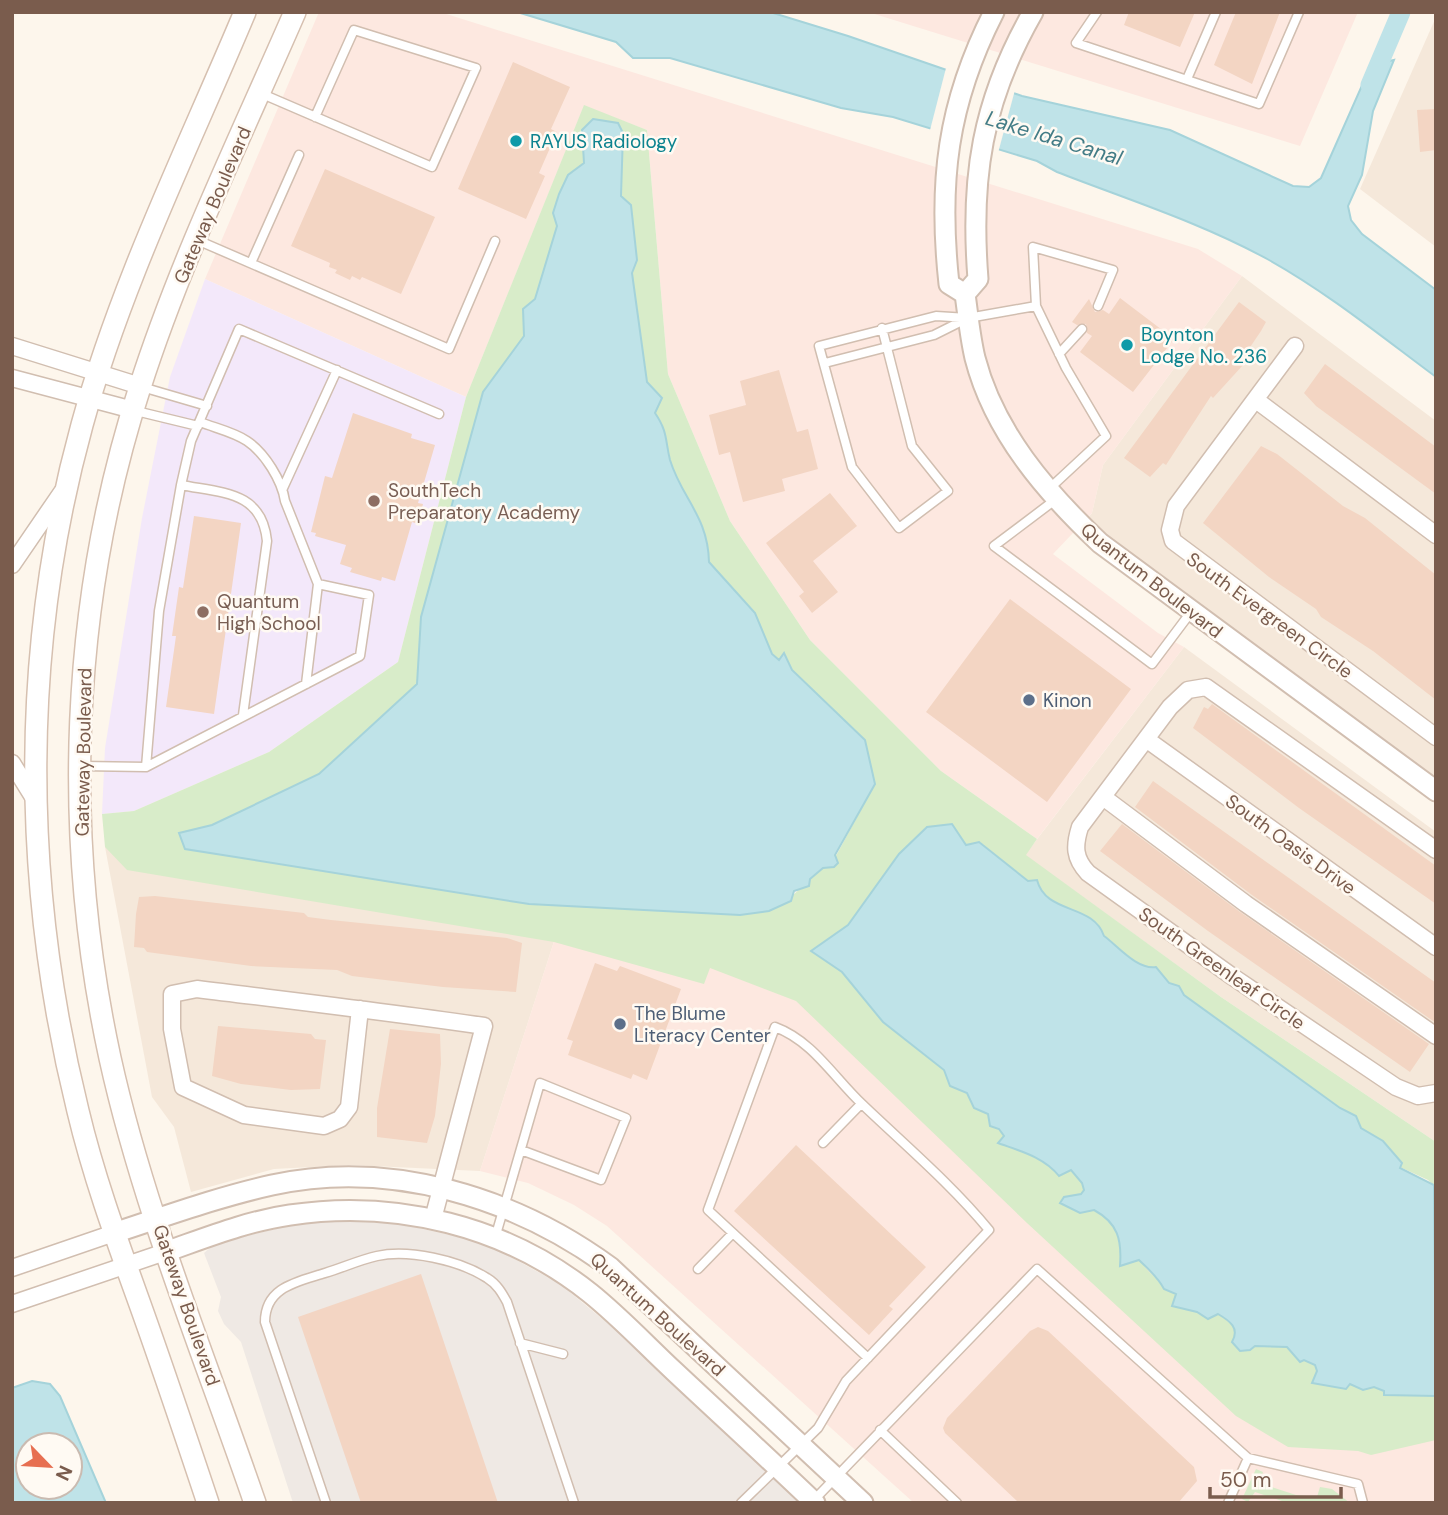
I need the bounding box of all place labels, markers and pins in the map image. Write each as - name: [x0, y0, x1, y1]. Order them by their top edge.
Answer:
- place label: RAYUS Radiology: [530, 129, 678, 154]
- marker: RAYUS Radiology: [508, 133, 524, 149]
- place label: Boynton Lodge No. 236: [1141, 322, 1267, 369]
- marker: Boynton Lodge No. 236: [1119, 337, 1135, 353]
- place label: SouthTech Preparatory Academy: [388, 478, 581, 525]
- marker: SouthTech Preparatory Academy: [366, 493, 382, 509]
- place label: Quantum High School: [217, 589, 321, 636]
- marker: Quantum High School: [195, 604, 211, 620]
- place label: Kinon: [1043, 688, 1092, 713]
- marker: Kinon: [1021, 692, 1037, 708]
- place label: The Blume Literacy Center: [634, 1001, 771, 1048]
- marker: The Blume Literacy Center: [612, 1016, 628, 1032]

